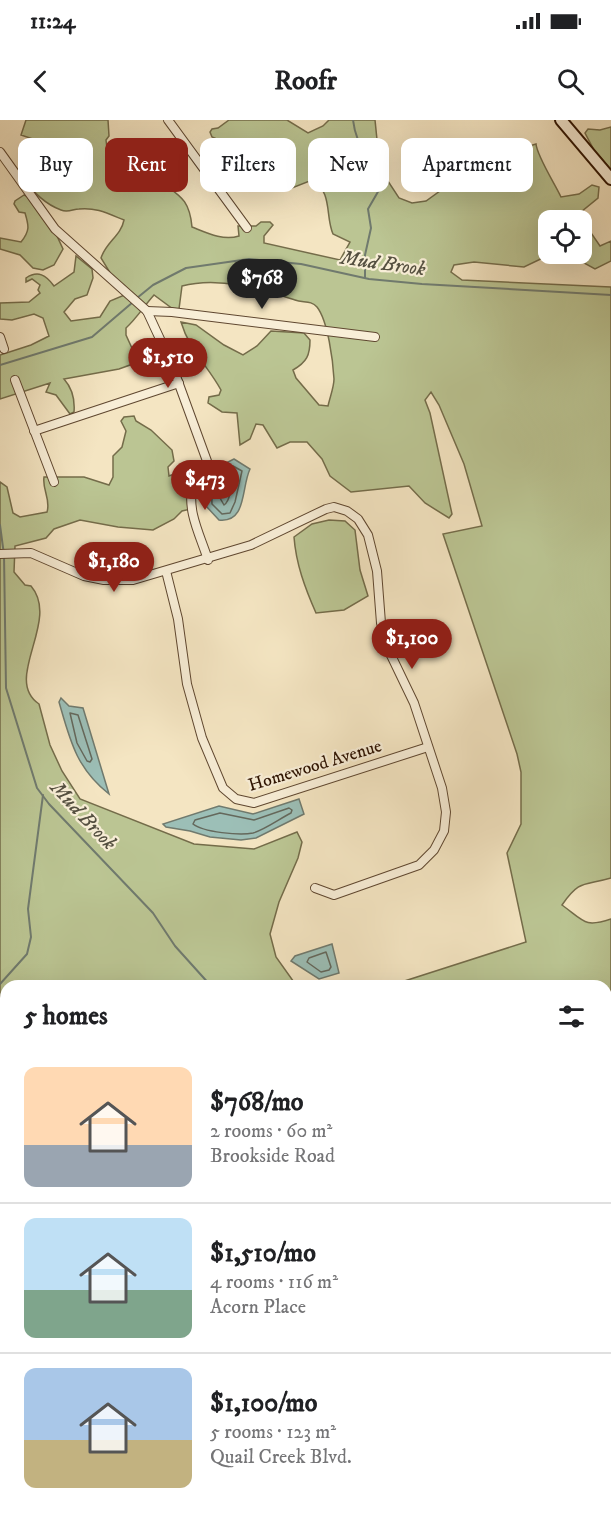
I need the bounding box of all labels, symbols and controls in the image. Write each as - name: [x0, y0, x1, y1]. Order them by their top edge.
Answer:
- text: 11:24: [30, 8, 75, 35]
- text: Roofr: [274, 64, 337, 98]
- icon: back: [24, 65, 57, 98]
- icon: search: [554, 65, 587, 98]
- chip: Buy: [18, 138, 93, 192]
- chip: Rent: [105, 138, 188, 192]
- chip: Filters: [200, 138, 296, 192]
- chip: New: [308, 138, 389, 192]
- chip: Apartment: [401, 138, 533, 192]
- map controls: [538, 210, 592, 264]
- button: locate: [538, 210, 592, 264]
- water label: Mud Brook: [337, 245, 428, 282]
- pin: $768: [226, 259, 298, 310]
- text: $768: [241, 266, 283, 291]
- pin: $1,510: [119, 338, 217, 389]
- text: $1,510: [142, 345, 194, 370]
- pin: $473: [169, 460, 241, 511]
- text: $473: [185, 467, 225, 492]
- pin: $1,180: [65, 542, 163, 593]
- text: $1,180: [88, 549, 140, 574]
- pin: $1,100: [363, 619, 461, 670]
- text: $1,100: [386, 626, 438, 651]
- street label: Homewood Avenue: [246, 735, 384, 797]
- water label: Mud Brook: [43, 775, 122, 856]
- text: 5 homes: [24, 1000, 108, 1033]
- icon: filters: [555, 1000, 588, 1033]
- text: $768/mo: [210, 1086, 304, 1119]
- icon: home: [72, 1091, 144, 1163]
- text: 2 rooms · 60 m²: [210, 1119, 332, 1144]
- text: Brookside Road: [210, 1144, 335, 1169]
- text: $1,510/mo: [210, 1237, 316, 1270]
- icon: home: [72, 1242, 144, 1314]
- text: 4 rooms · 116 m²: [210, 1270, 338, 1295]
- text: Acorn Place: [210, 1295, 306, 1320]
- text: $1,100/mo: [210, 1387, 317, 1420]
- icon: home: [72, 1392, 144, 1464]
- text: 5 rooms · 123 m²: [210, 1420, 336, 1445]
- text: Quail Creek Blvd.: [210, 1445, 352, 1470]

